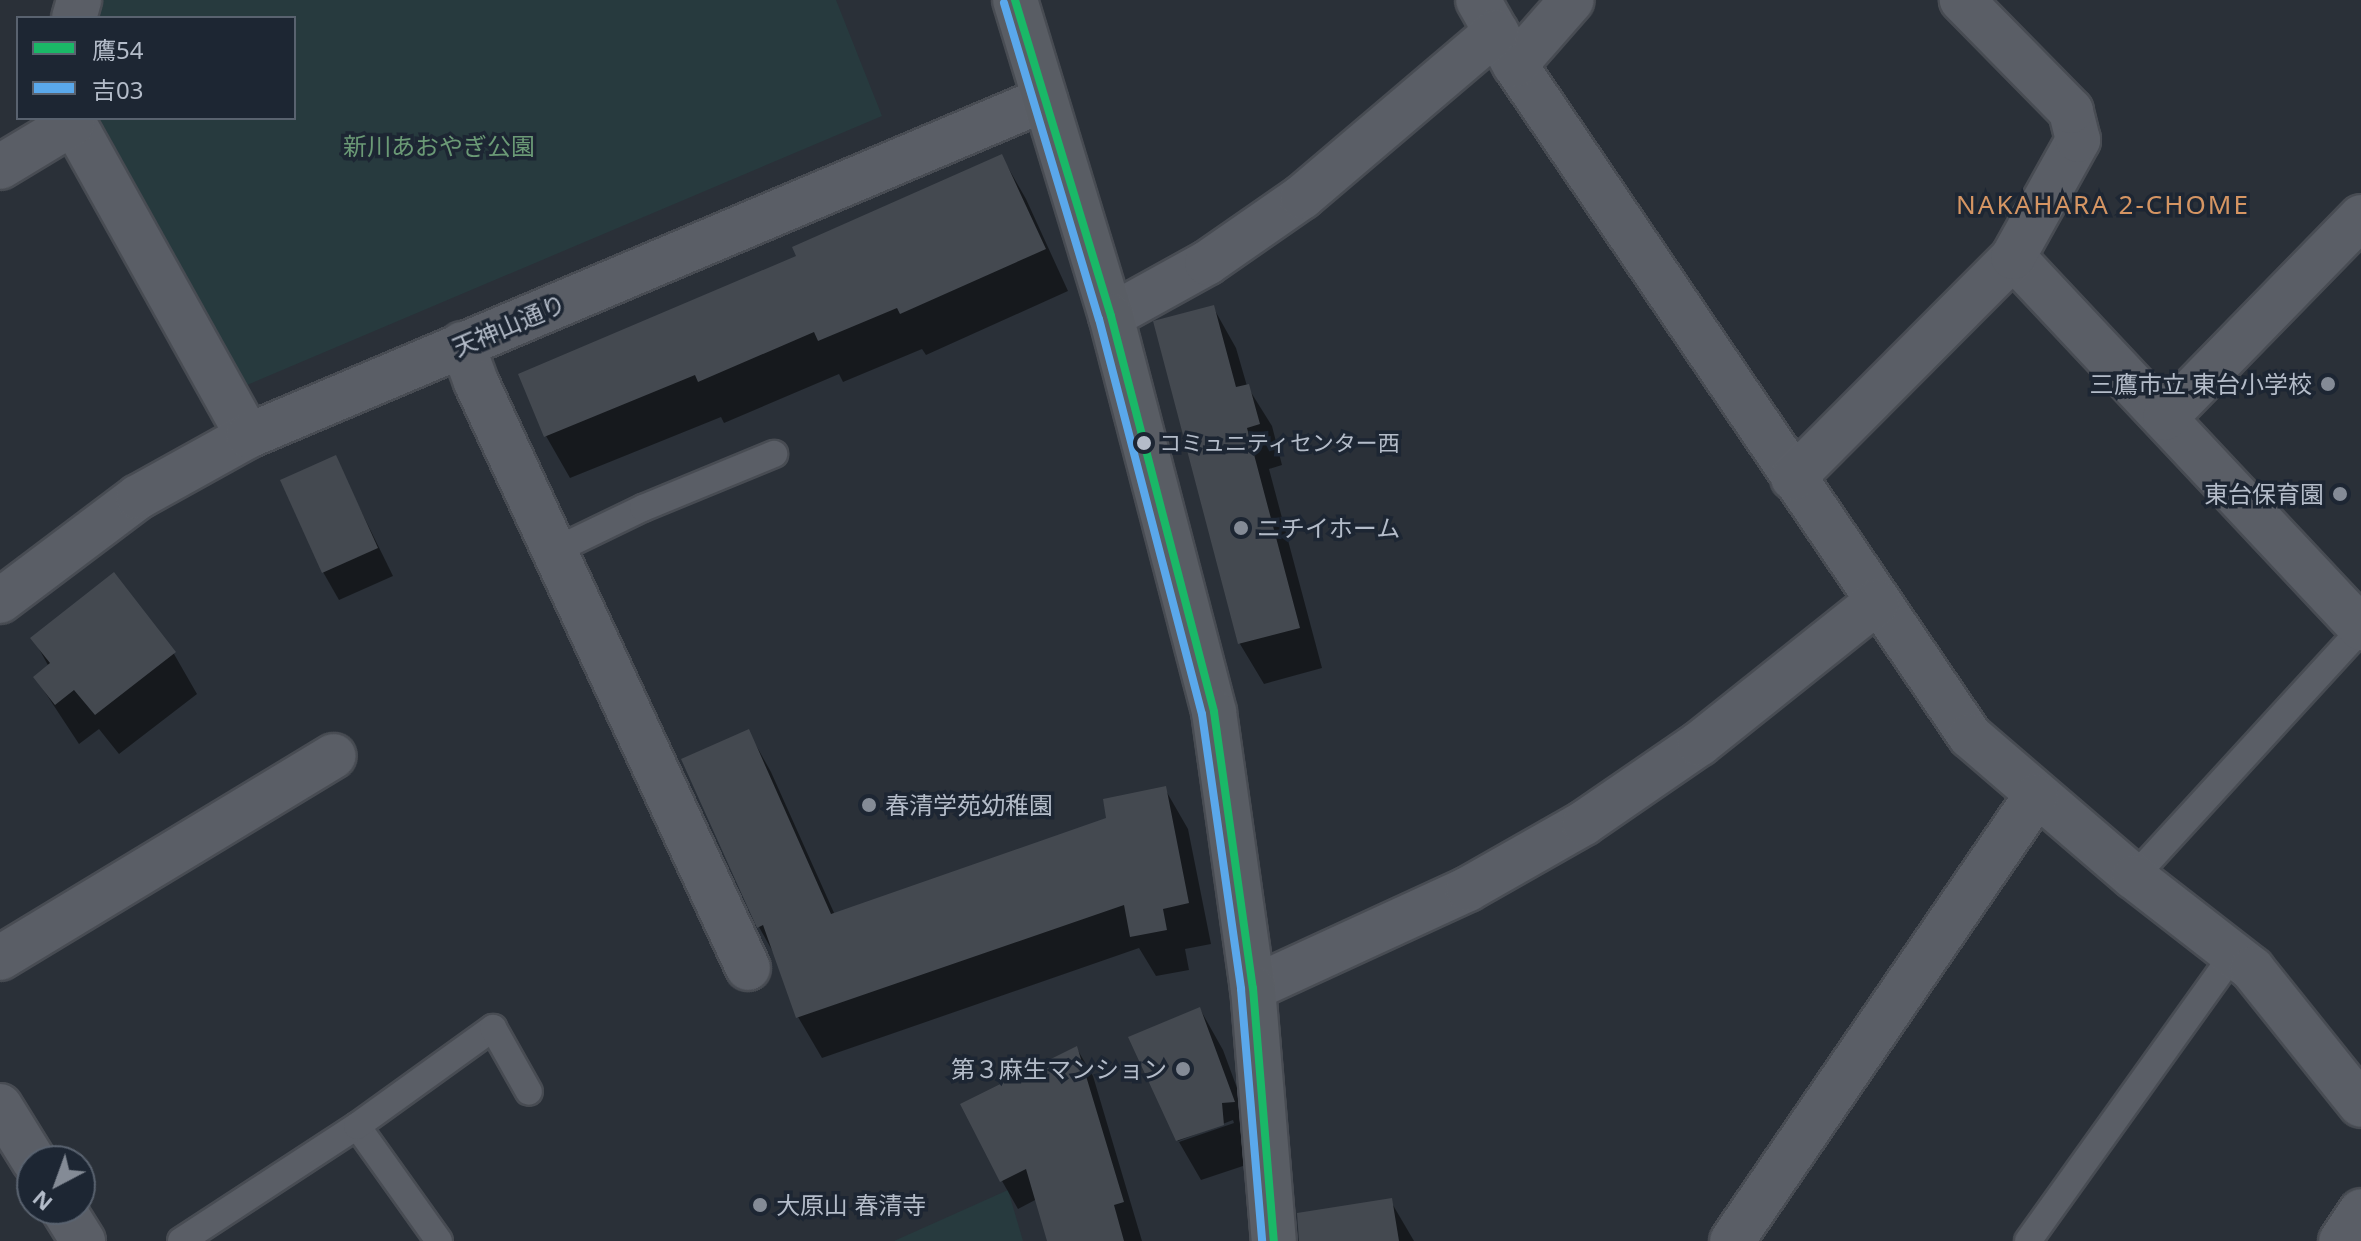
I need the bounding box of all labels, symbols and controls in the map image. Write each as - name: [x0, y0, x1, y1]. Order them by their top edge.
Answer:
- legend: [16, 16, 296, 120]
- text: 鷹54: [92, 33, 143, 66]
- text: 吉03: [92, 73, 143, 106]
- park label: 新川あおやぎ公園: [343, 132, 535, 160]
- district label: NAKAHARA 2-CHOME: [1956, 189, 2250, 221]
- street label: 天神山通り: [448, 288, 570, 362]
- place label: 三鷹市立 東台小学校: [2090, 370, 2312, 398]
- marker: 三鷹市立 東台小学校: [2319, 375, 2337, 393]
- place label: コミュニティセンター西: [1159, 430, 1401, 456]
- marker: コミュニティセンター西: [1136, 435, 1152, 451]
- place label: 東台保育園: [2204, 480, 2324, 508]
- marker: 東台保育園: [2331, 485, 2349, 503]
- place label: ニチイホーム: [1257, 514, 1401, 542]
- marker: ニチイホーム: [1232, 519, 1250, 537]
- place label: 春清学苑幼稚園: [885, 791, 1053, 819]
- marker: 春清学苑幼稚園: [860, 796, 878, 814]
- place label: 第３麻生マンション: [951, 1055, 1167, 1083]
- marker: 第３麻生マンション: [1174, 1060, 1192, 1078]
- north arrow: [16, 1145, 96, 1225]
- text: N: [25, 1184, 58, 1219]
- place label: 大原山 春清寺: [776, 1191, 926, 1219]
- marker: 大原山 春清寺: [751, 1196, 769, 1214]

